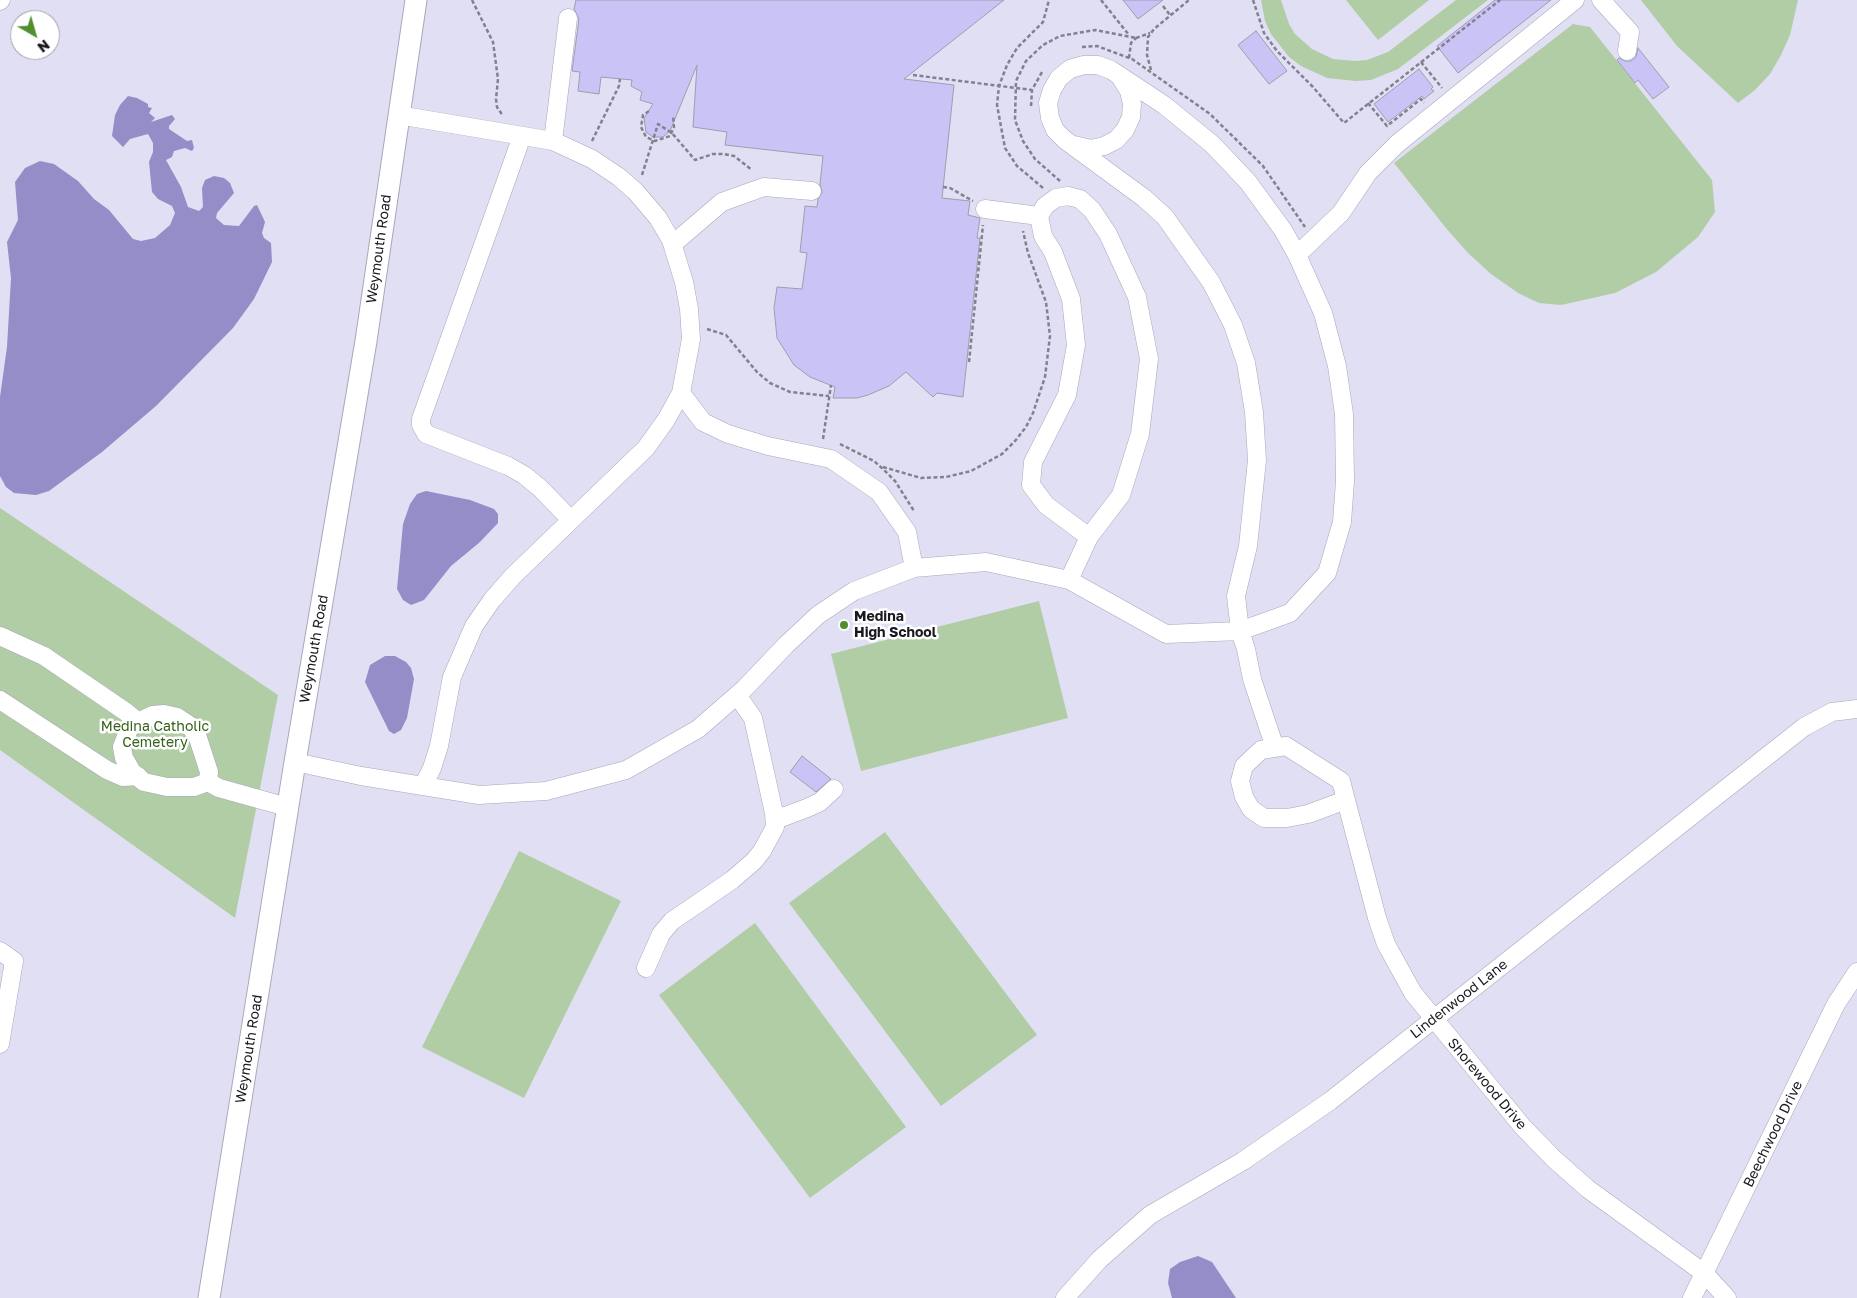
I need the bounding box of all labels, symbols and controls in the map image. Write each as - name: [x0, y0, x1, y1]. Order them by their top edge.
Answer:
- north arrow: [10, 10, 60, 60]
- text: N: [35, 36, 53, 56]
- street label: Weymouth Road: [363, 193, 395, 305]
- street label: Weymouth Road: [296, 593, 332, 705]
- place label: Medina High School: [854, 609, 936, 642]
- marker: Medina High School: [838, 619, 850, 631]
- park label: Medina Catholic Cemetery: [101, 719, 209, 752]
- street label: Lindenwood Lane: [1407, 956, 1511, 1042]
- street label: Weymouth Road: [232, 993, 266, 1105]
- street label: Shorewood Drive: [1444, 1035, 1530, 1133]
- street label: Beechwood Drive: [1740, 1078, 1806, 1190]

